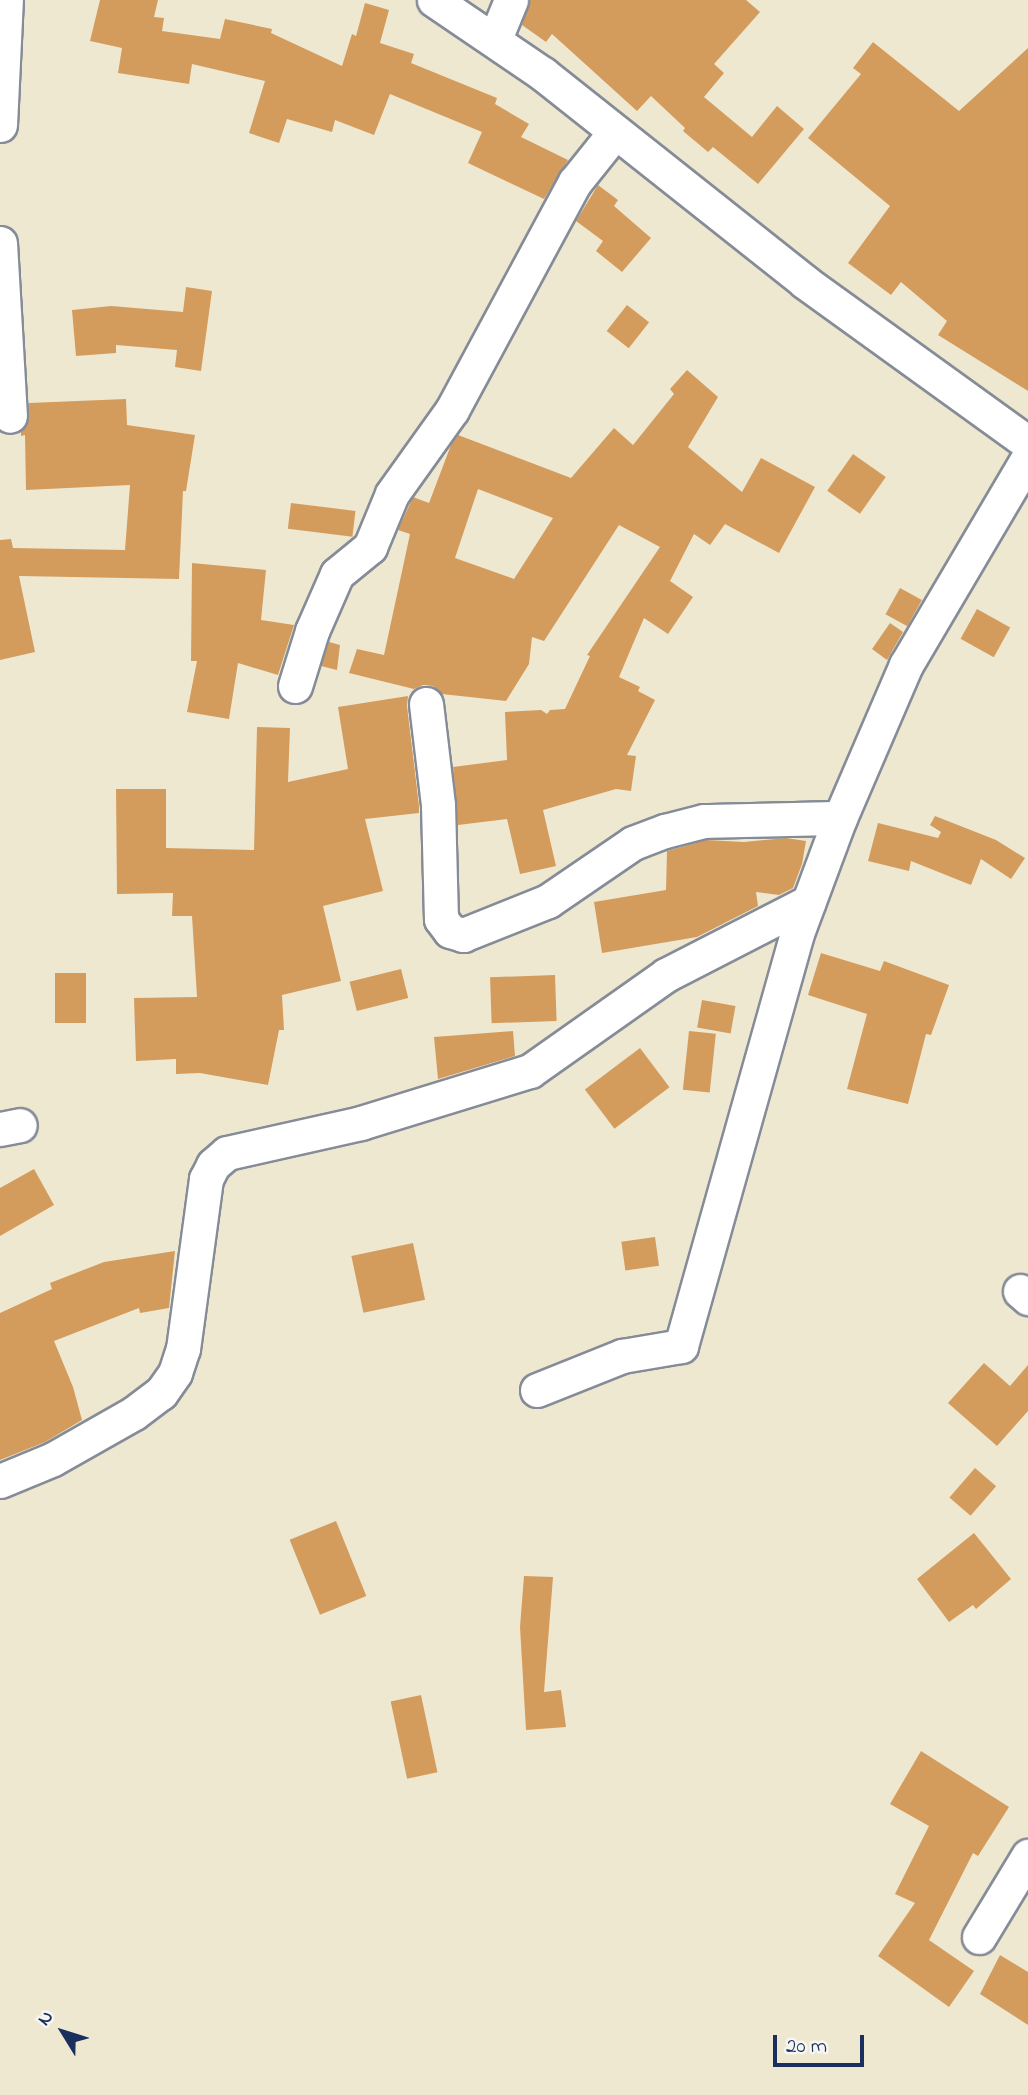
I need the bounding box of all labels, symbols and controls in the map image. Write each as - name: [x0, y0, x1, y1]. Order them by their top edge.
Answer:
- north arrow: [28, 1997, 98, 2067]
- text: N: [31, 2005, 61, 2032]
- scale bar: [776, 2022, 867, 2066]
- text: 20 m: [786, 2032, 827, 2062]

